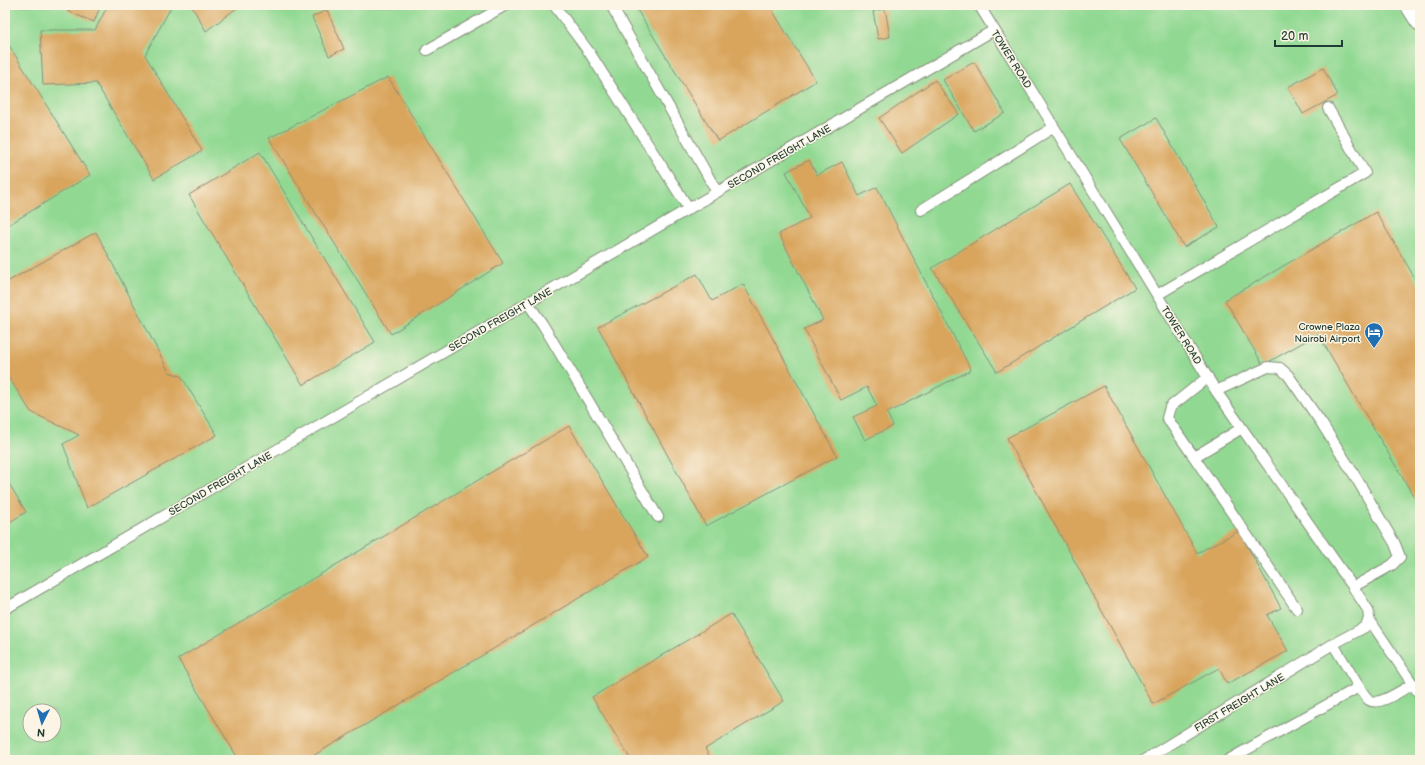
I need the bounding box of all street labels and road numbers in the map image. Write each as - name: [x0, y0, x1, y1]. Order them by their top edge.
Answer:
- street label: TOWER ROAD: [989, 28, 1034, 91]
- street label: SECOND FREIGHT LANE: [726, 122, 834, 191]
- street label: SECOND FREIGHT LANE: [447, 285, 555, 354]
- street label: TOWER ROAD: [1159, 304, 1204, 367]
- street label: SECOND FREIGHT LANE: [167, 449, 275, 518]
- street label: FIRST FREIGHT LANE: [1192, 671, 1287, 735]

